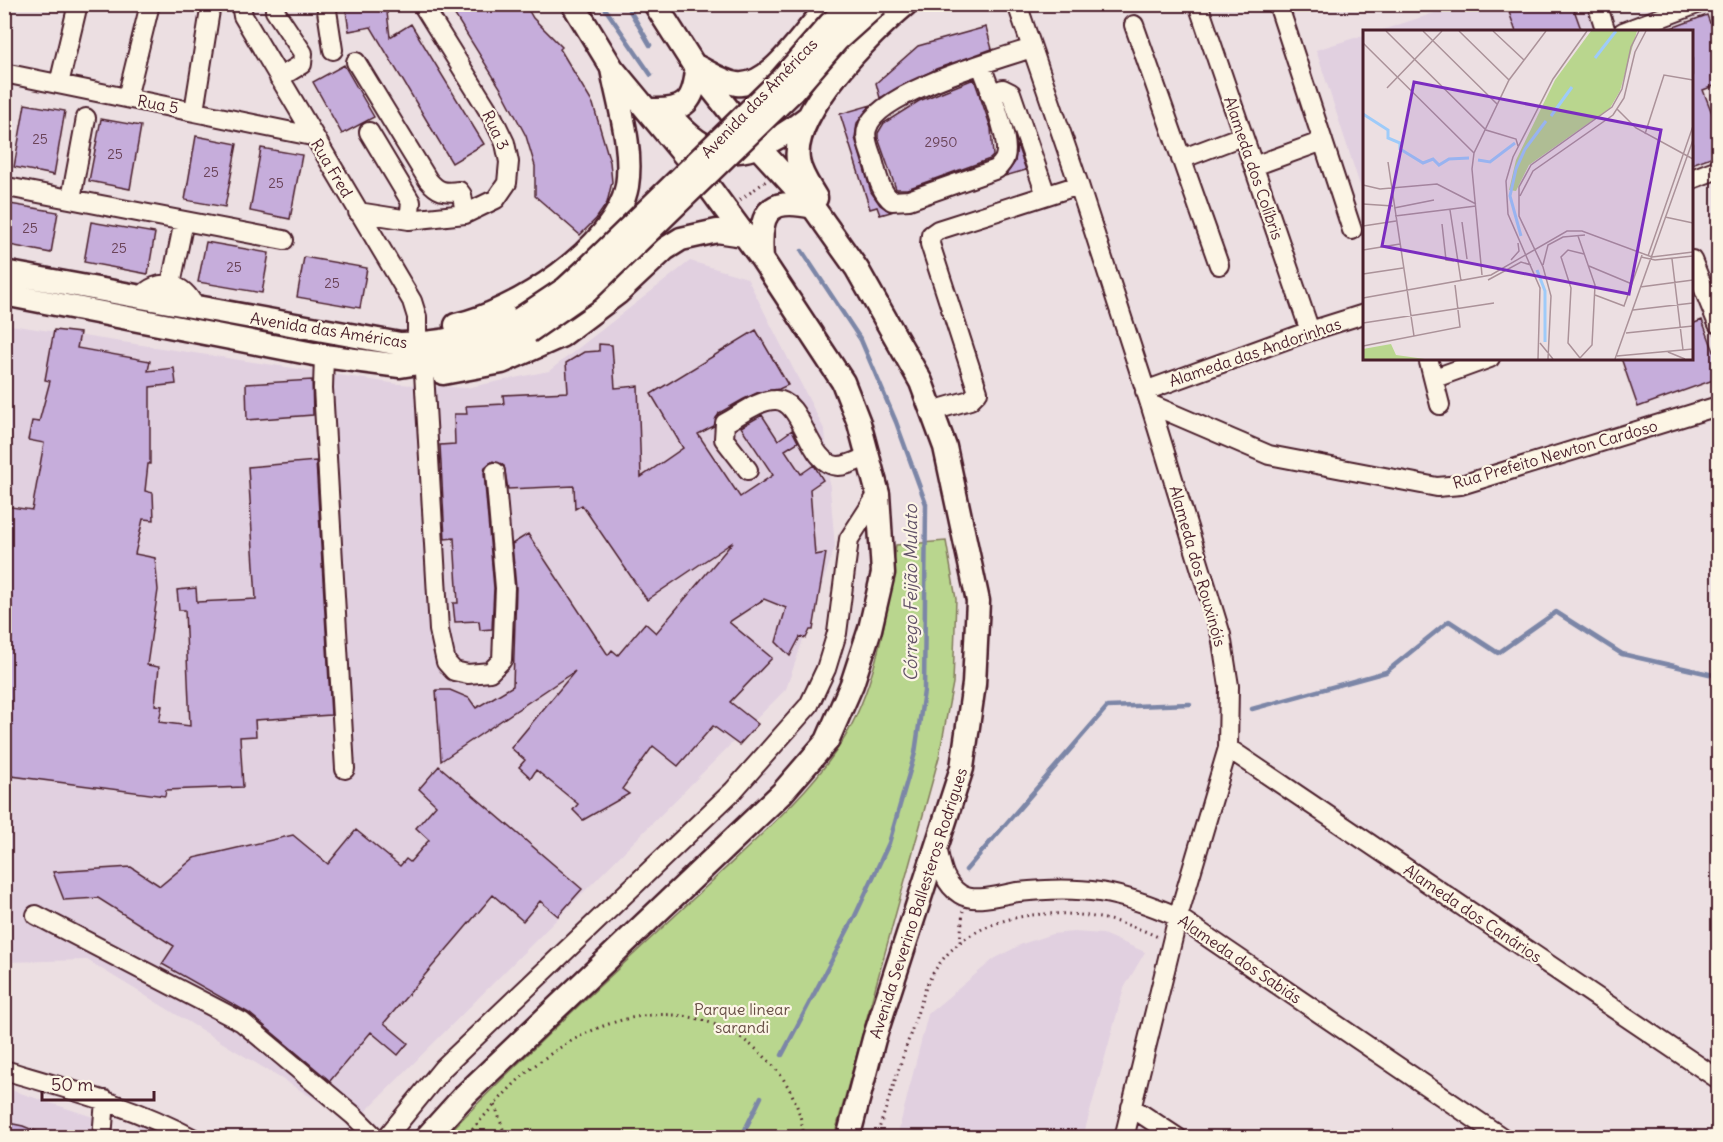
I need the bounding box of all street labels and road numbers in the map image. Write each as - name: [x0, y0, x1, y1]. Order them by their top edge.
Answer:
- street label: Avenida das Américas: [697, 34, 821, 162]
- street label: Rua 5: [136, 90, 180, 118]
- street label: Alameda dos Colíbris: [1220, 94, 1288, 242]
- street label: Rua 3: [478, 107, 514, 153]
- street label: Rua Fred: [307, 135, 357, 201]
- street label: Avenida das Américas: [249, 308, 409, 352]
- street label: Alameda das Andorinhas: [1166, 313, 1344, 391]
- street label: Rua Prefeito Newton Cardoso: [1450, 415, 1660, 493]
- street label: Alameda dos Rouxinóis: [1165, 483, 1231, 649]
- street label: Avenida Severino Ballesteros Rodrigues: [865, 765, 971, 1041]
- street label: Alameda dos Canários: [1400, 859, 1546, 967]
- street label: Alameda dos Sabiás: [1175, 910, 1305, 1008]

